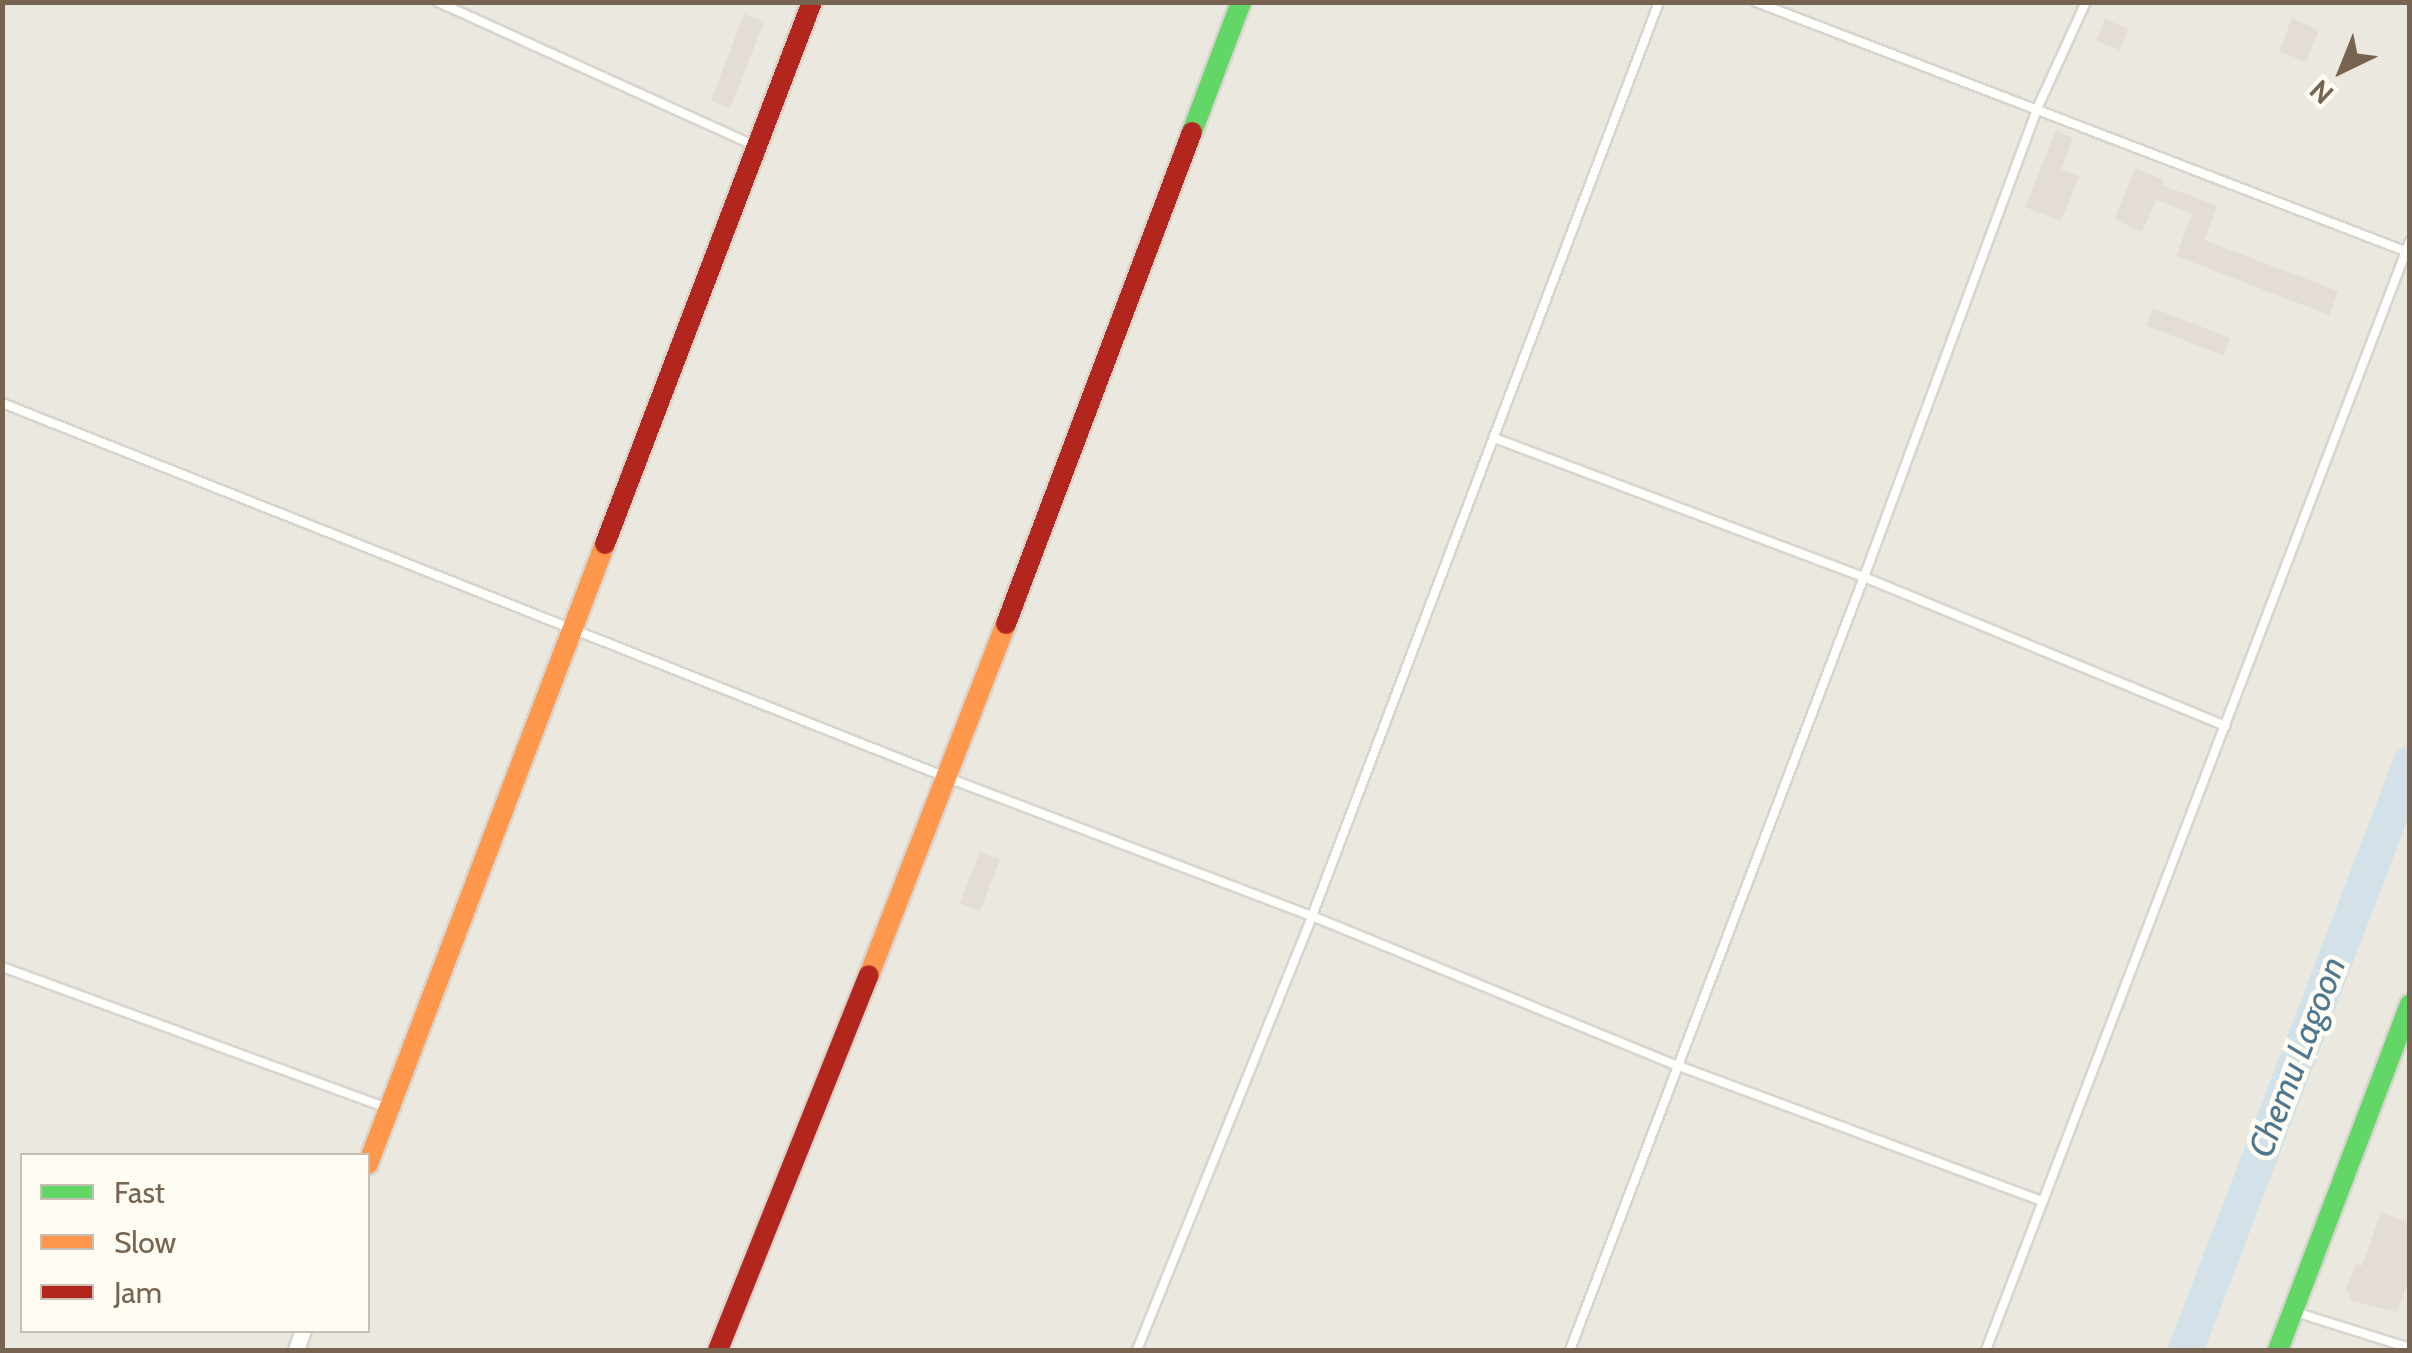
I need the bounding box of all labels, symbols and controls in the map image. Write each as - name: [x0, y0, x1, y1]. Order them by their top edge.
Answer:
- north arrow: [2292, 20, 2392, 120]
- text: N: [2303, 73, 2340, 111]
- water label: Chemu Lagoon: [2240, 951, 2354, 1163]
- legend: [20, 1153, 370, 1333]
- text: Fast: [114, 1174, 165, 1211]
- text: Slow: [114, 1224, 176, 1261]
- text: Jam: [114, 1274, 162, 1311]

